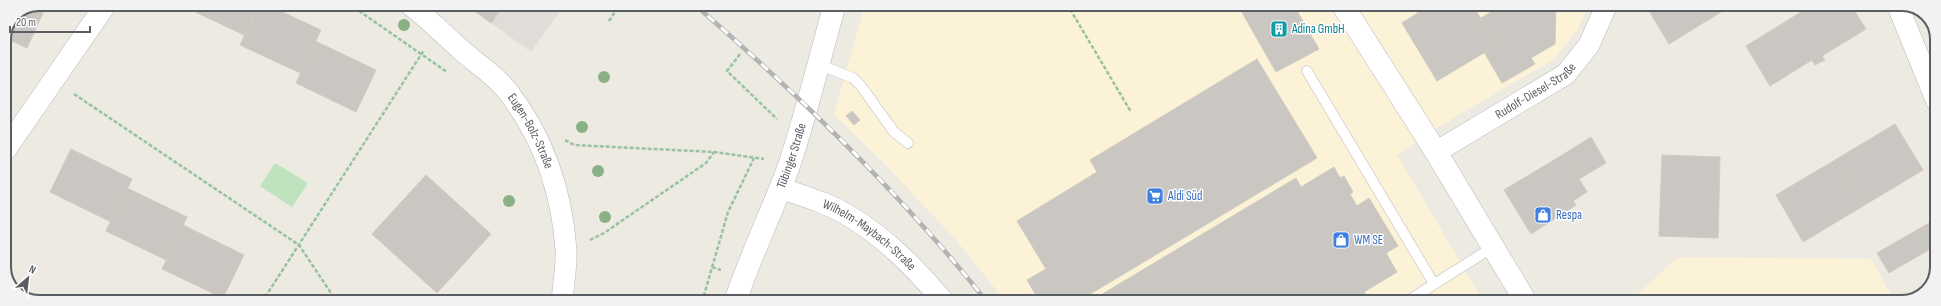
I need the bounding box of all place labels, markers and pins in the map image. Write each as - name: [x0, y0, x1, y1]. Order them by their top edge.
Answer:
- building icon: Adina GmbH: [1269, 19, 1289, 39]
- place label: Adina GmbH: [1291, 21, 1345, 37]
- supermarket icon: Aldi Süd: [1145, 186, 1165, 206]
- place label: Aldi Süd: [1167, 188, 1202, 204]
- shop icon: Respa: [1533, 205, 1553, 225]
- place label: Respa: [1556, 207, 1582, 223]
- shop icon: WM SE: [1331, 230, 1351, 250]
- place label: WM SE: [1354, 232, 1383, 248]

